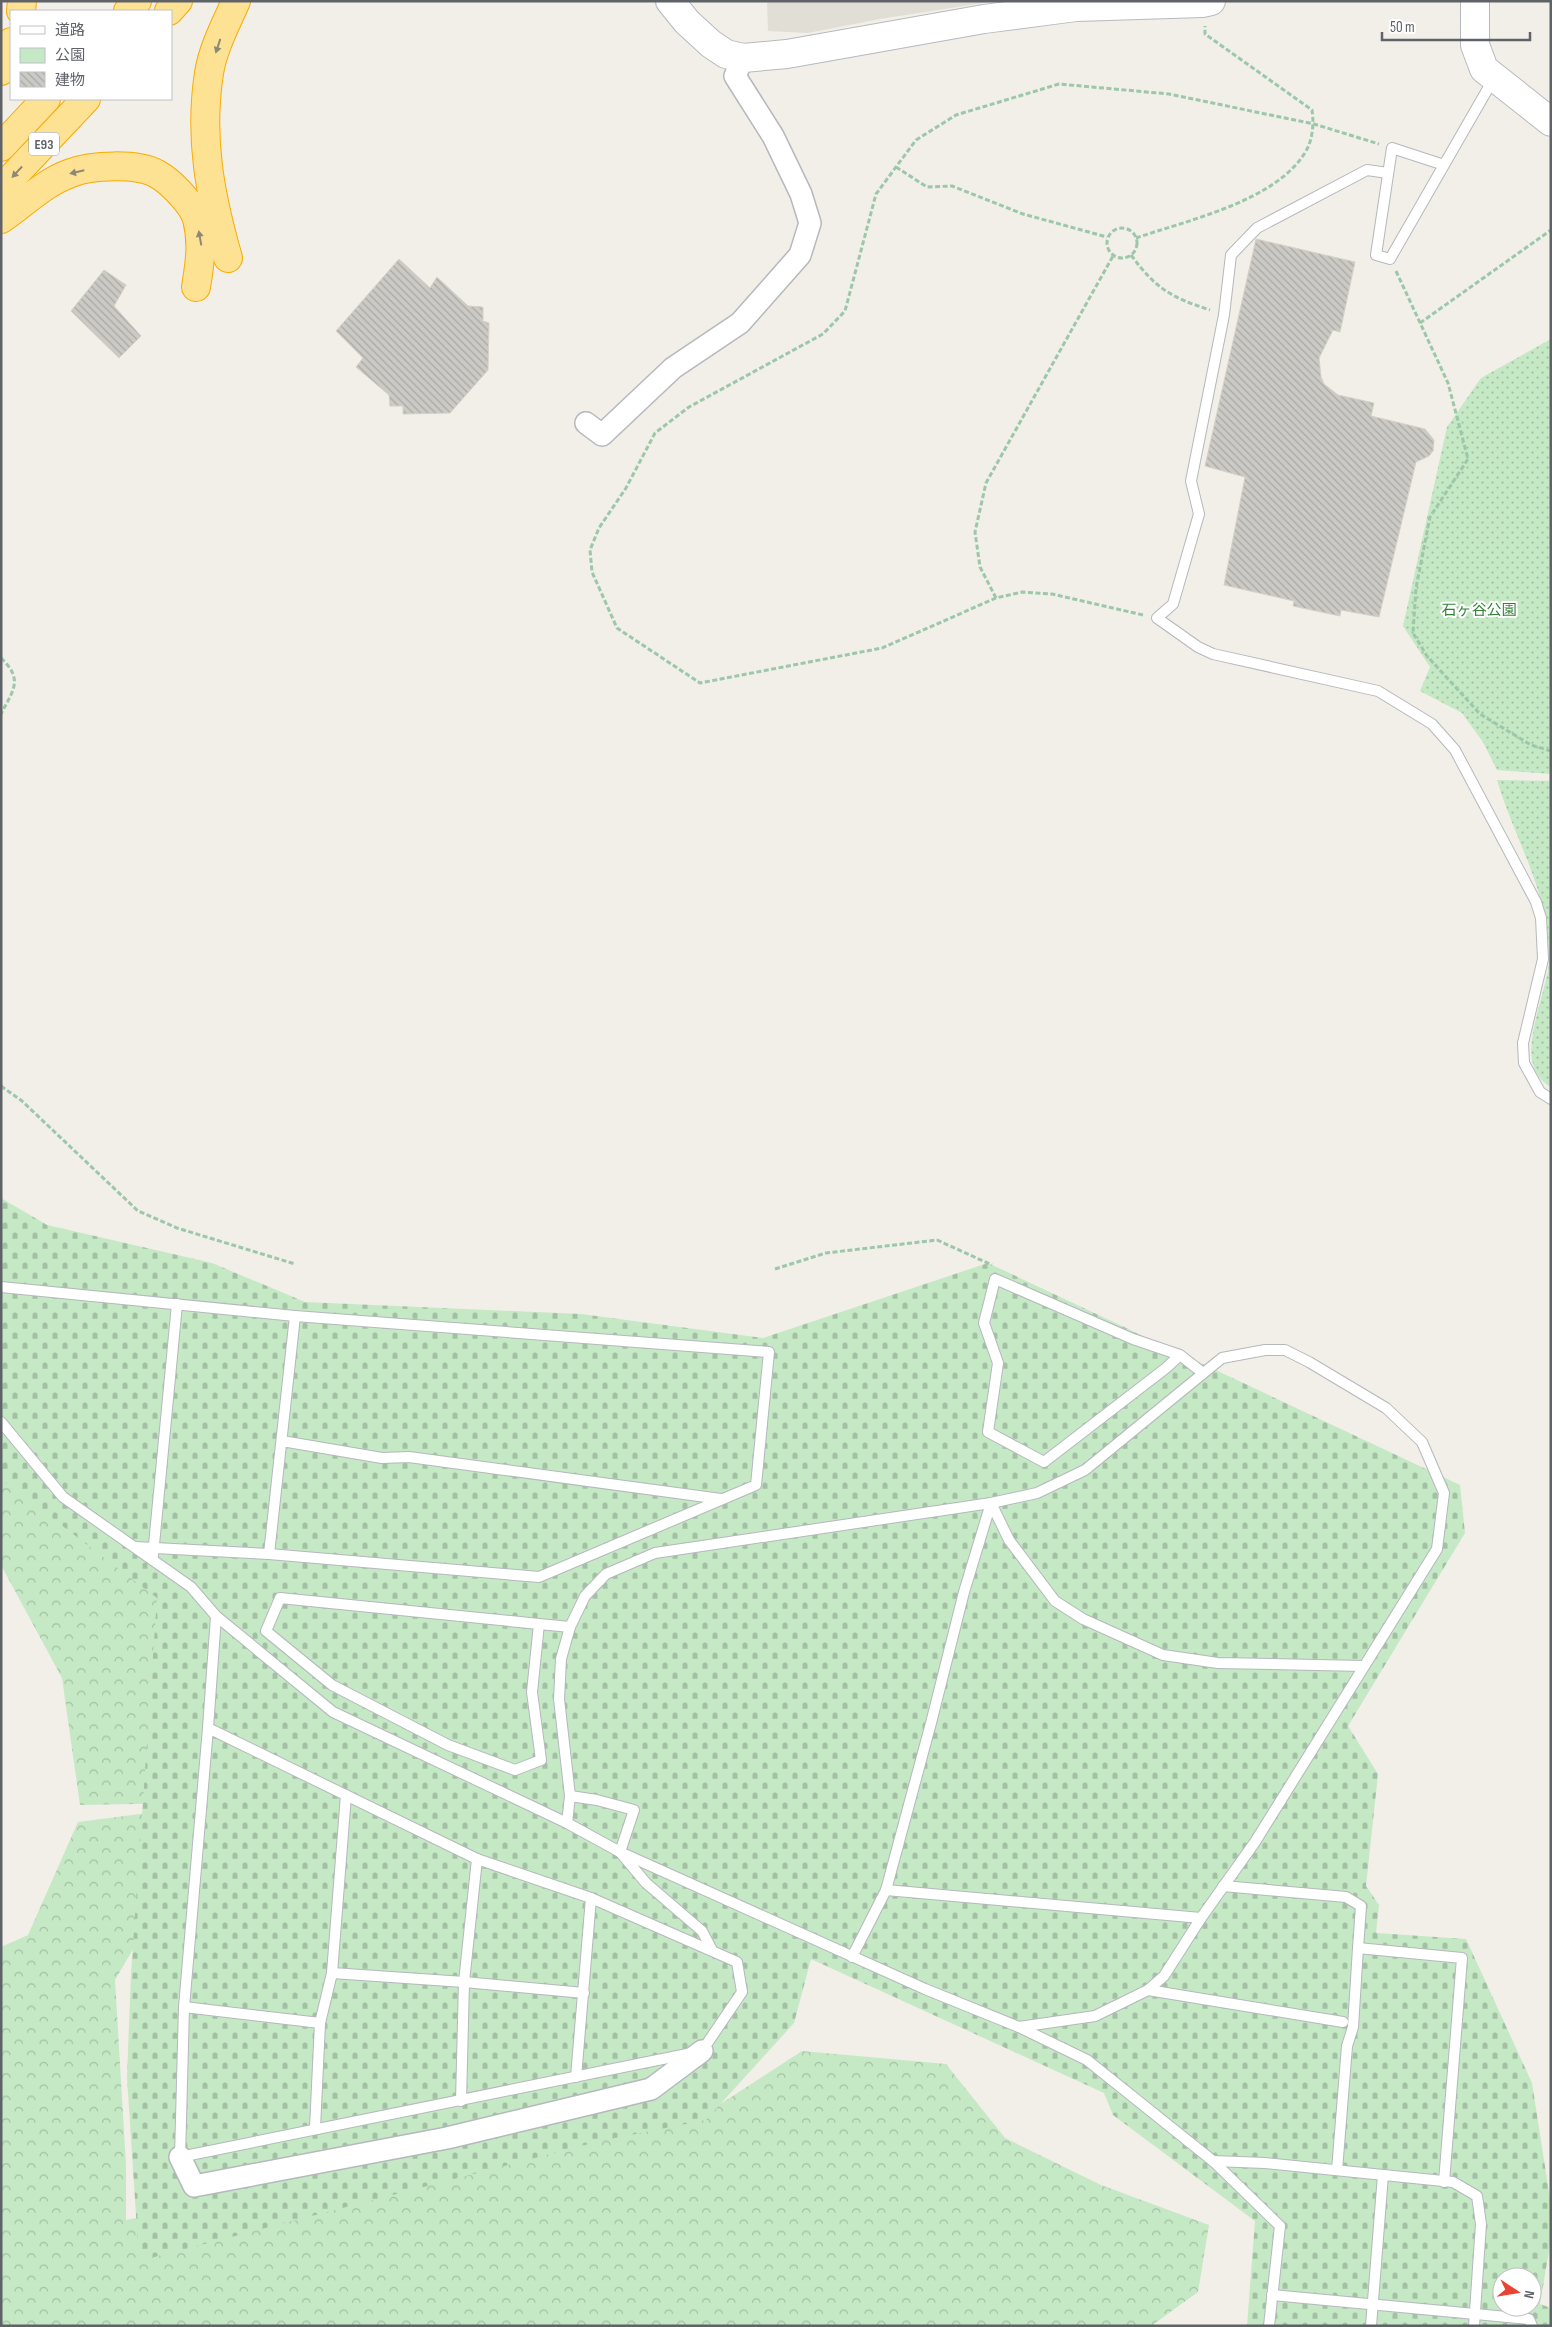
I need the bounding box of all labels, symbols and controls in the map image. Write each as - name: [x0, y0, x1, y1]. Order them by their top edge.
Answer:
- legend: [10, 10, 172, 100]
- scale bar: [1382, 10, 1530, 42]
- text: 50 m: [1390, 18, 1415, 37]
- text: 道路: [55, 21, 85, 40]
- one-way arrow: [213, 39, 221, 54]
- text: 公園: [55, 46, 85, 65]
- text: 建物: [55, 71, 85, 90]
- road number: E93: [29, 132, 59, 156]
- one-way arrow: [11, 166, 23, 178]
- one-way arrow: [69, 168, 84, 176]
- one-way arrow: [196, 230, 204, 246]
- park label: 石ヶ谷公園: [1441, 601, 1517, 620]
- north arrow: [1492, 2267, 1542, 2317]
- text: N: [1520, 2289, 1538, 2300]

